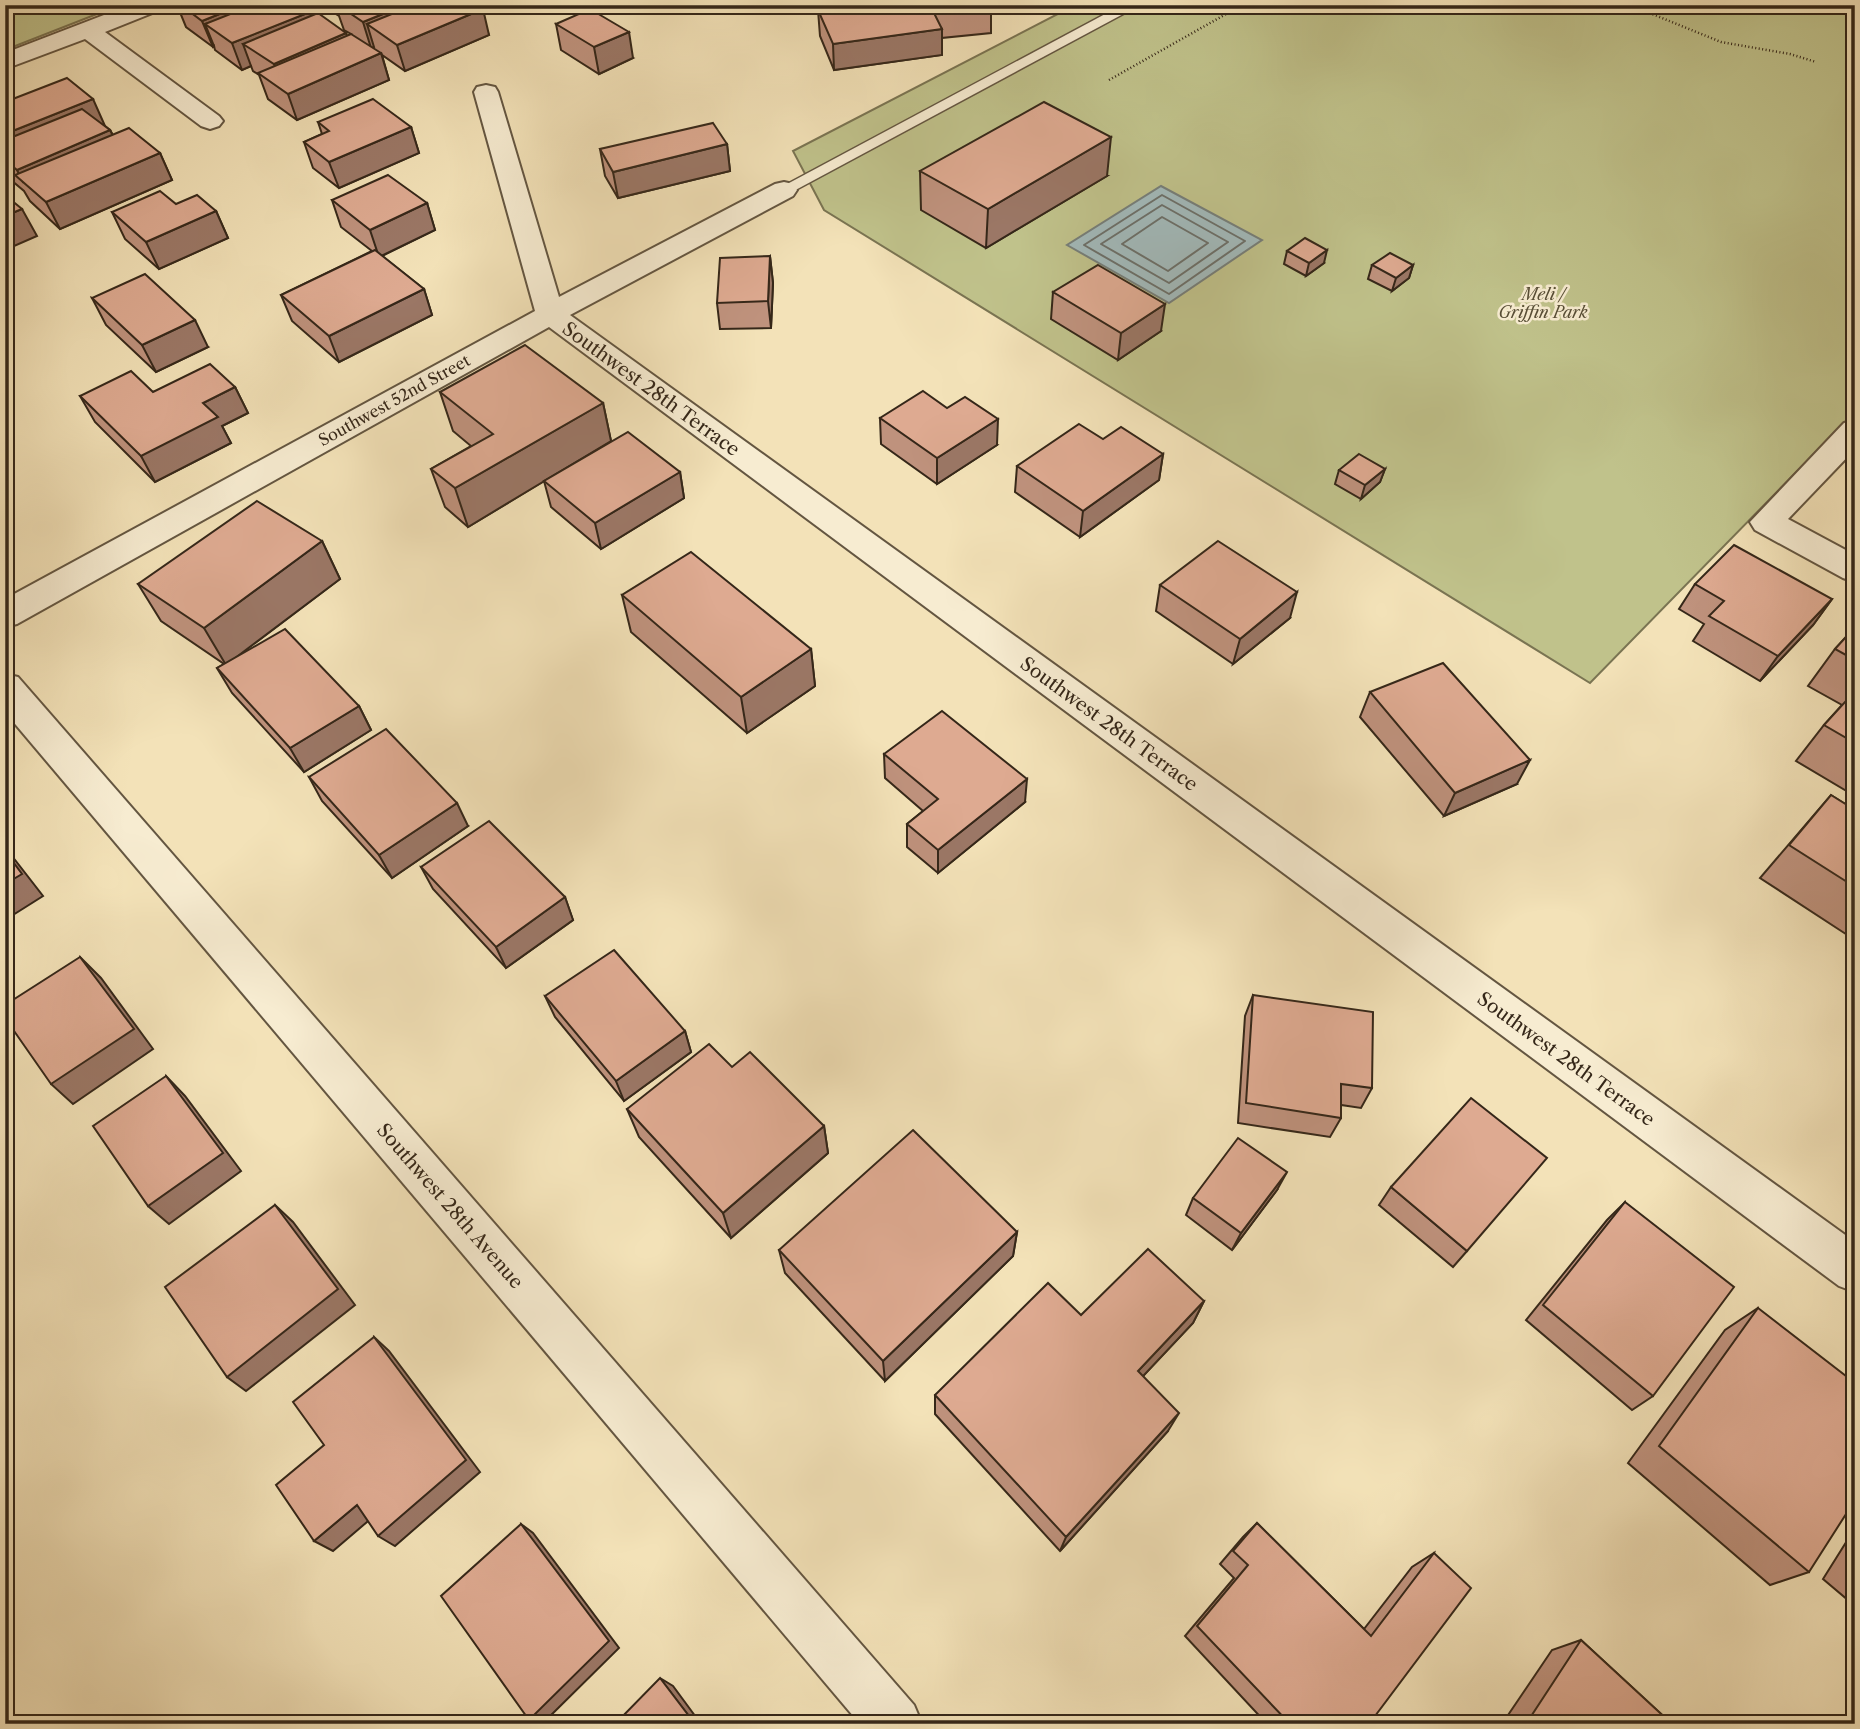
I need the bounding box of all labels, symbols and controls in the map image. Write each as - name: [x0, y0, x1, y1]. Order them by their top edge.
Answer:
- park label: Meli / Griffin Park: [1498, 284, 1588, 322]
- street label: Southwest 28th Terrace: [558, 317, 744, 461]
- street label: Southwest 52nd Street: [315, 350, 474, 450]
- street label: Southwest 28th Terrace: [1016, 652, 1202, 796]
- street label: Southwest 28th Terrace: [1473, 987, 1659, 1131]
- street label: Southwest 28th Avenue: [372, 1119, 528, 1293]

